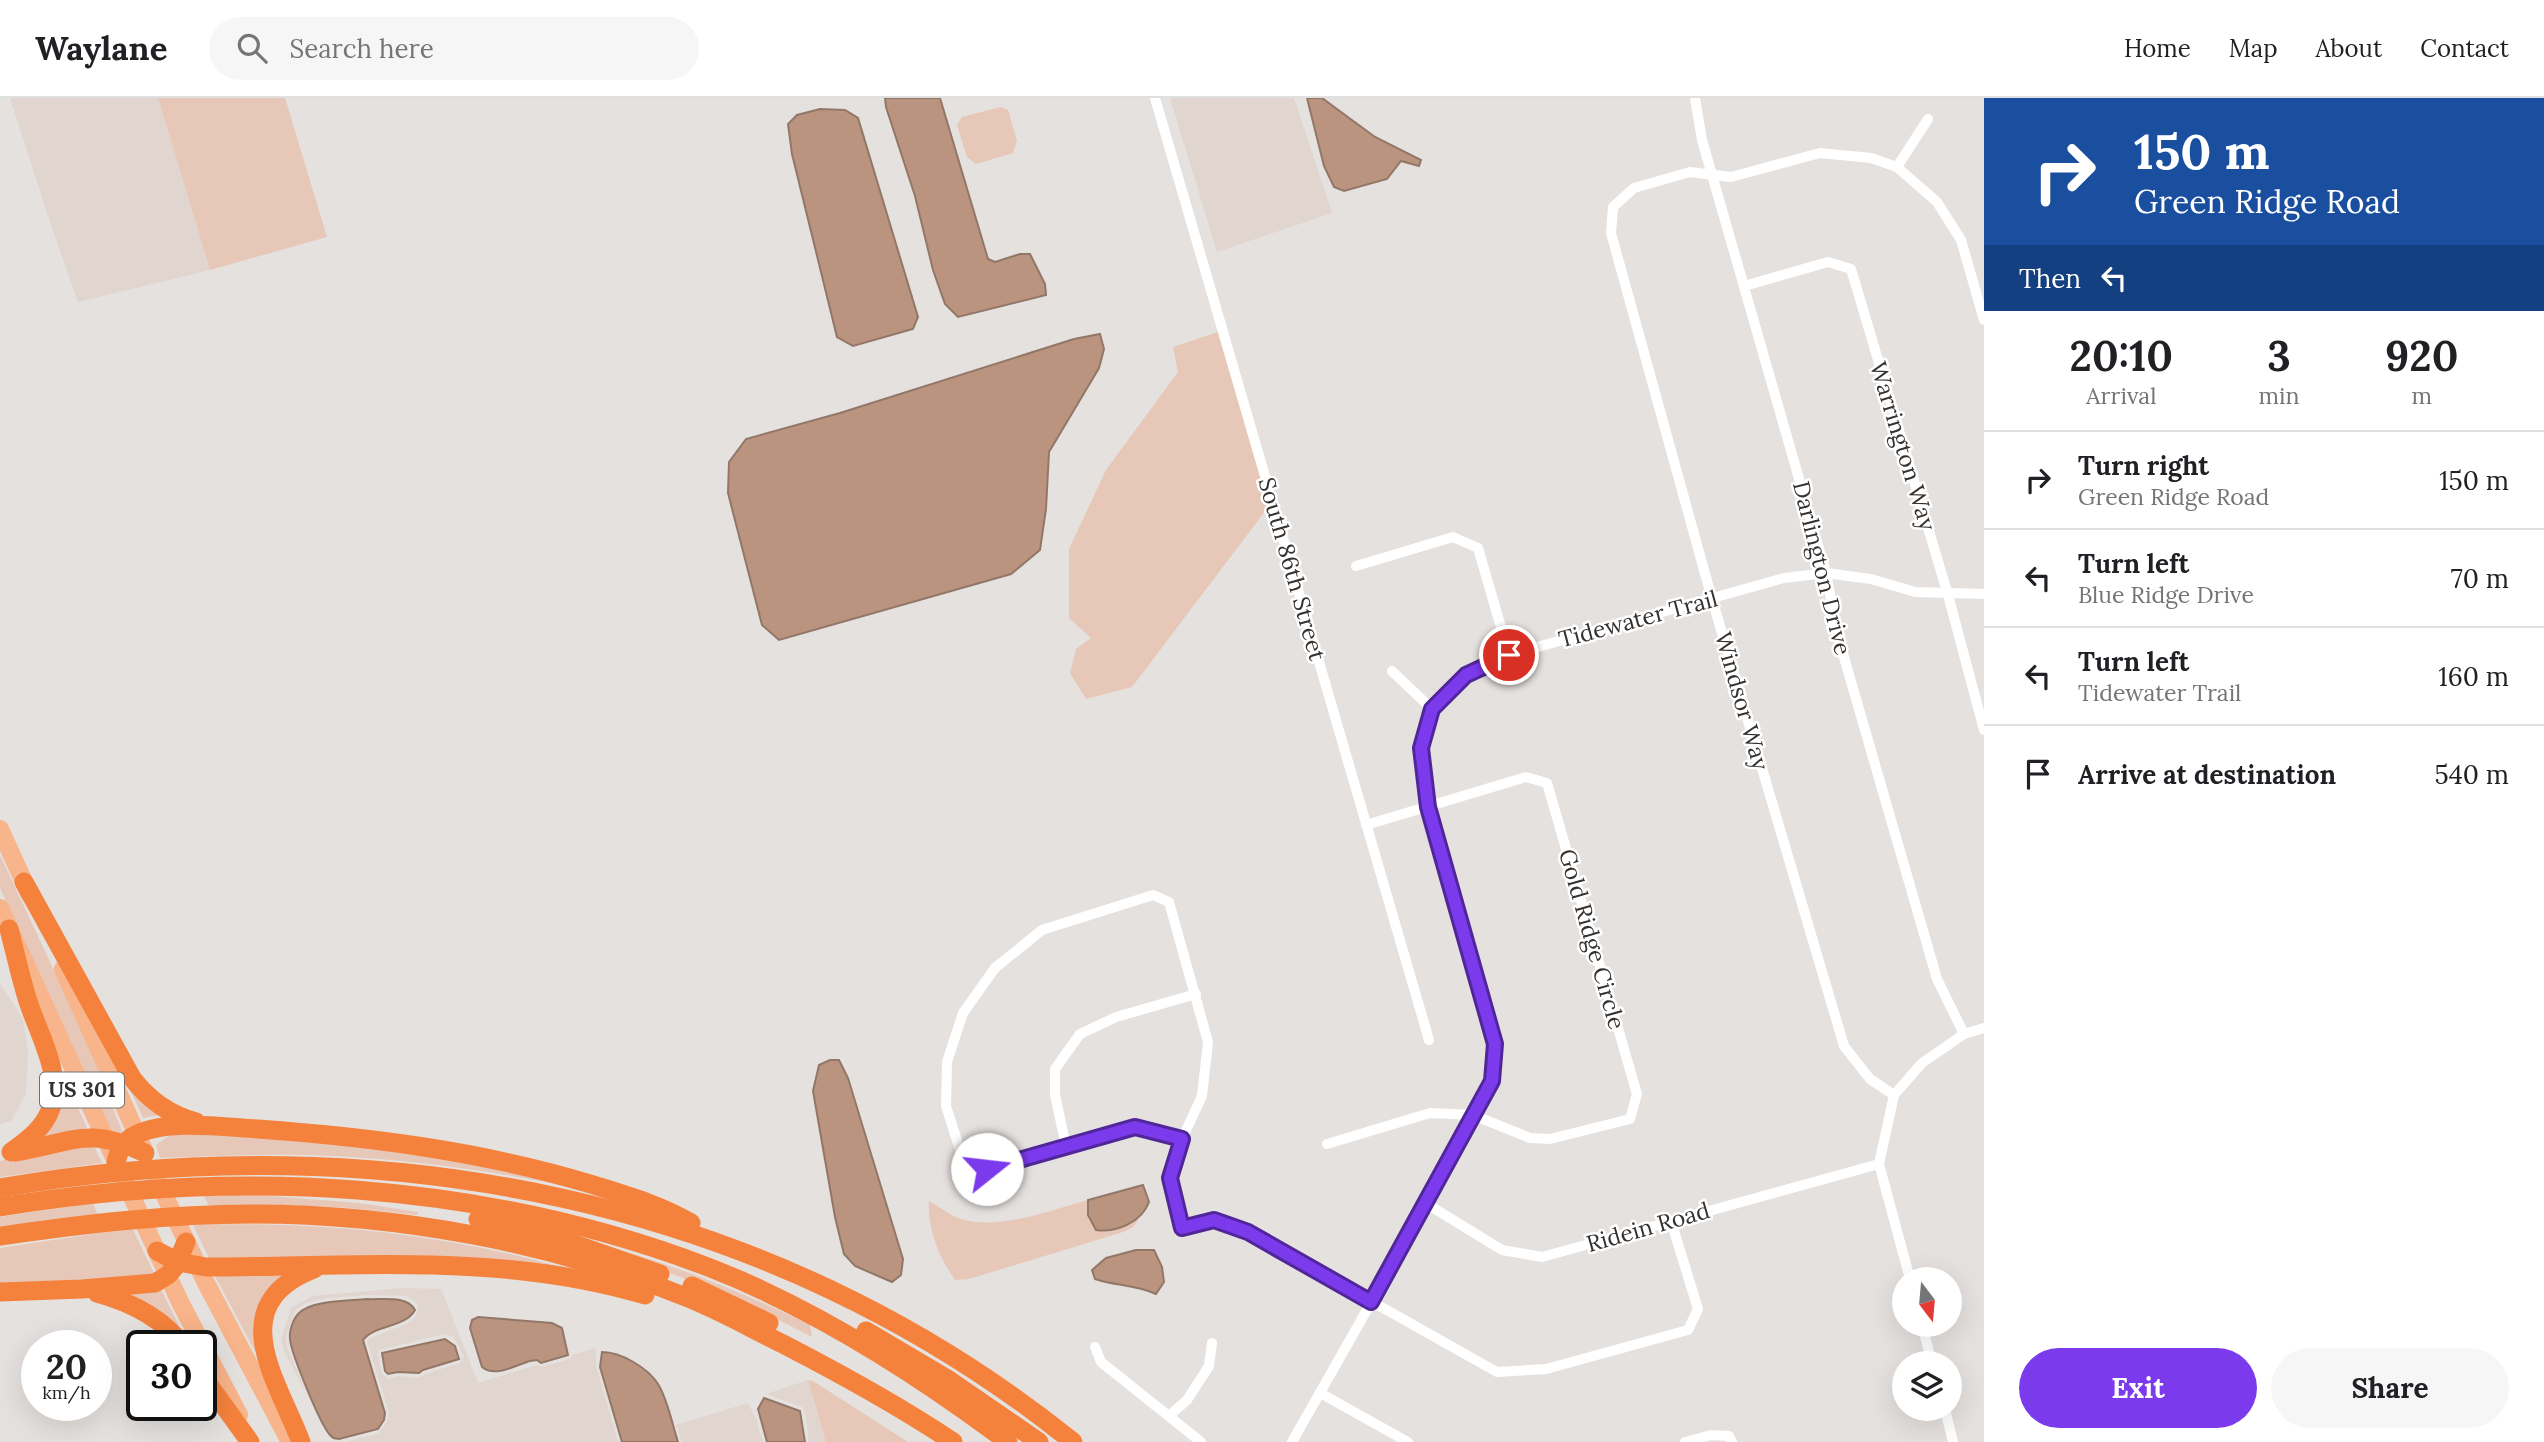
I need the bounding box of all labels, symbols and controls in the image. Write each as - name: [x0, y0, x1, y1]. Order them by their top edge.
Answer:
- search box: [209, 17, 699, 80]
- text: Waylane: [35, 27, 167, 69]
- icon: search: [233, 29, 271, 67]
- text: Search here: [289, 32, 434, 65]
- text: Home: [2124, 33, 2191, 64]
- text: Map: [2229, 33, 2278, 64]
- text: About: [2316, 33, 2382, 64]
- text: Contact: [2420, 33, 2509, 64]
- text: 150 m: [2134, 120, 2270, 182]
- icon: right: [2019, 126, 2110, 217]
- text: Green Ridge Road: [2134, 181, 2400, 222]
- icon: left: [2095, 259, 2133, 297]
- text: Then: [2019, 262, 2081, 295]
- text: 20:10: [2070, 329, 2173, 383]
- text: 3: [2267, 329, 2291, 383]
- text: 920: [2385, 329, 2458, 383]
- street label: Warrington Way: [1864, 358, 1943, 535]
- text: Arrival: [2086, 381, 2156, 410]
- text: min: [2259, 381, 2300, 410]
- text: m: [2411, 381, 2432, 410]
- text: Turn right: [2078, 449, 2209, 482]
- icon: right: [2019, 461, 2057, 499]
- text: 150 m: [2439, 464, 2509, 497]
- street label: South 86th Street: [1252, 474, 1333, 664]
- street label: Darlington Drive: [1787, 478, 1858, 658]
- text: Green Ridge Road: [2078, 482, 2269, 511]
- text: Turn left: [2078, 547, 2189, 580]
- icon: left: [2019, 559, 2057, 597]
- text: 70 m: [2451, 562, 2509, 595]
- text: Blue Ridge Drive: [2078, 580, 2254, 609]
- street label: Tidewater Trail: [1555, 583, 1721, 654]
- pin: [1479, 625, 1539, 685]
- street label: Windsor Way: [1709, 628, 1776, 774]
- icon: arrive: [1490, 636, 1528, 674]
- text: Turn left: [2078, 645, 2189, 678]
- icon: left: [2019, 657, 2057, 695]
- text: 160 m: [2438, 660, 2509, 693]
- text: Tidewater Trail: [2078, 678, 2241, 707]
- icon: arrive: [2019, 755, 2057, 793]
- text: Arrive at destination: [2078, 758, 2336, 791]
- text: 540 m: [2435, 758, 2509, 791]
- street label: Gold Ridge Circle: [1553, 845, 1632, 1032]
- road number: US 301: [40, 1072, 124, 1108]
- position arrow: [950, 1132, 1024, 1206]
- street label: Ridein Road: [1583, 1195, 1713, 1258]
- north arrow: [1892, 1267, 1962, 1337]
- map controls: [1892, 1267, 1962, 1421]
- speed limit sign: 30: [126, 1330, 217, 1421]
- text: 20: [46, 1344, 87, 1389]
- button: Exit: [2019, 1348, 2257, 1428]
- button: Share: [2271, 1348, 2509, 1428]
- button: layers: [1892, 1351, 1962, 1421]
- text: km/h: [42, 1381, 91, 1404]

